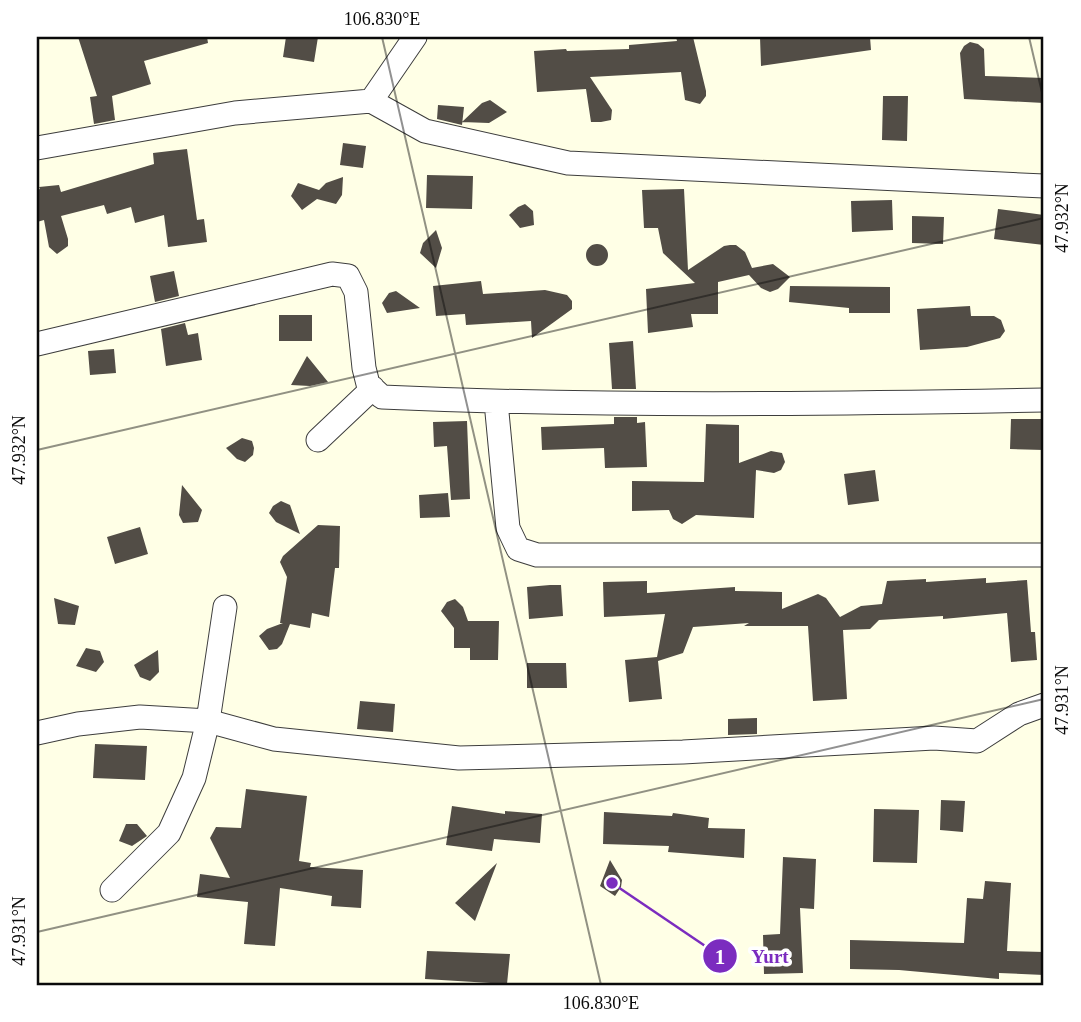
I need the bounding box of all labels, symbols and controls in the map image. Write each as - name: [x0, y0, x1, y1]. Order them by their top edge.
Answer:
- text: 106.830°E: [344, 9, 420, 29]
- text: 47.932°N: [1052, 183, 1072, 253]
- text: 47.932°N: [9, 415, 29, 485]
- text: 47.931°N: [1052, 665, 1072, 735]
- text: 47.931°N: [9, 896, 29, 966]
- callout: Yurt: [703, 936, 803, 976]
- text: 1: [715, 945, 725, 969]
- text: Yurt: [751, 946, 789, 967]
- text: 106.830°E: [563, 993, 639, 1013]

